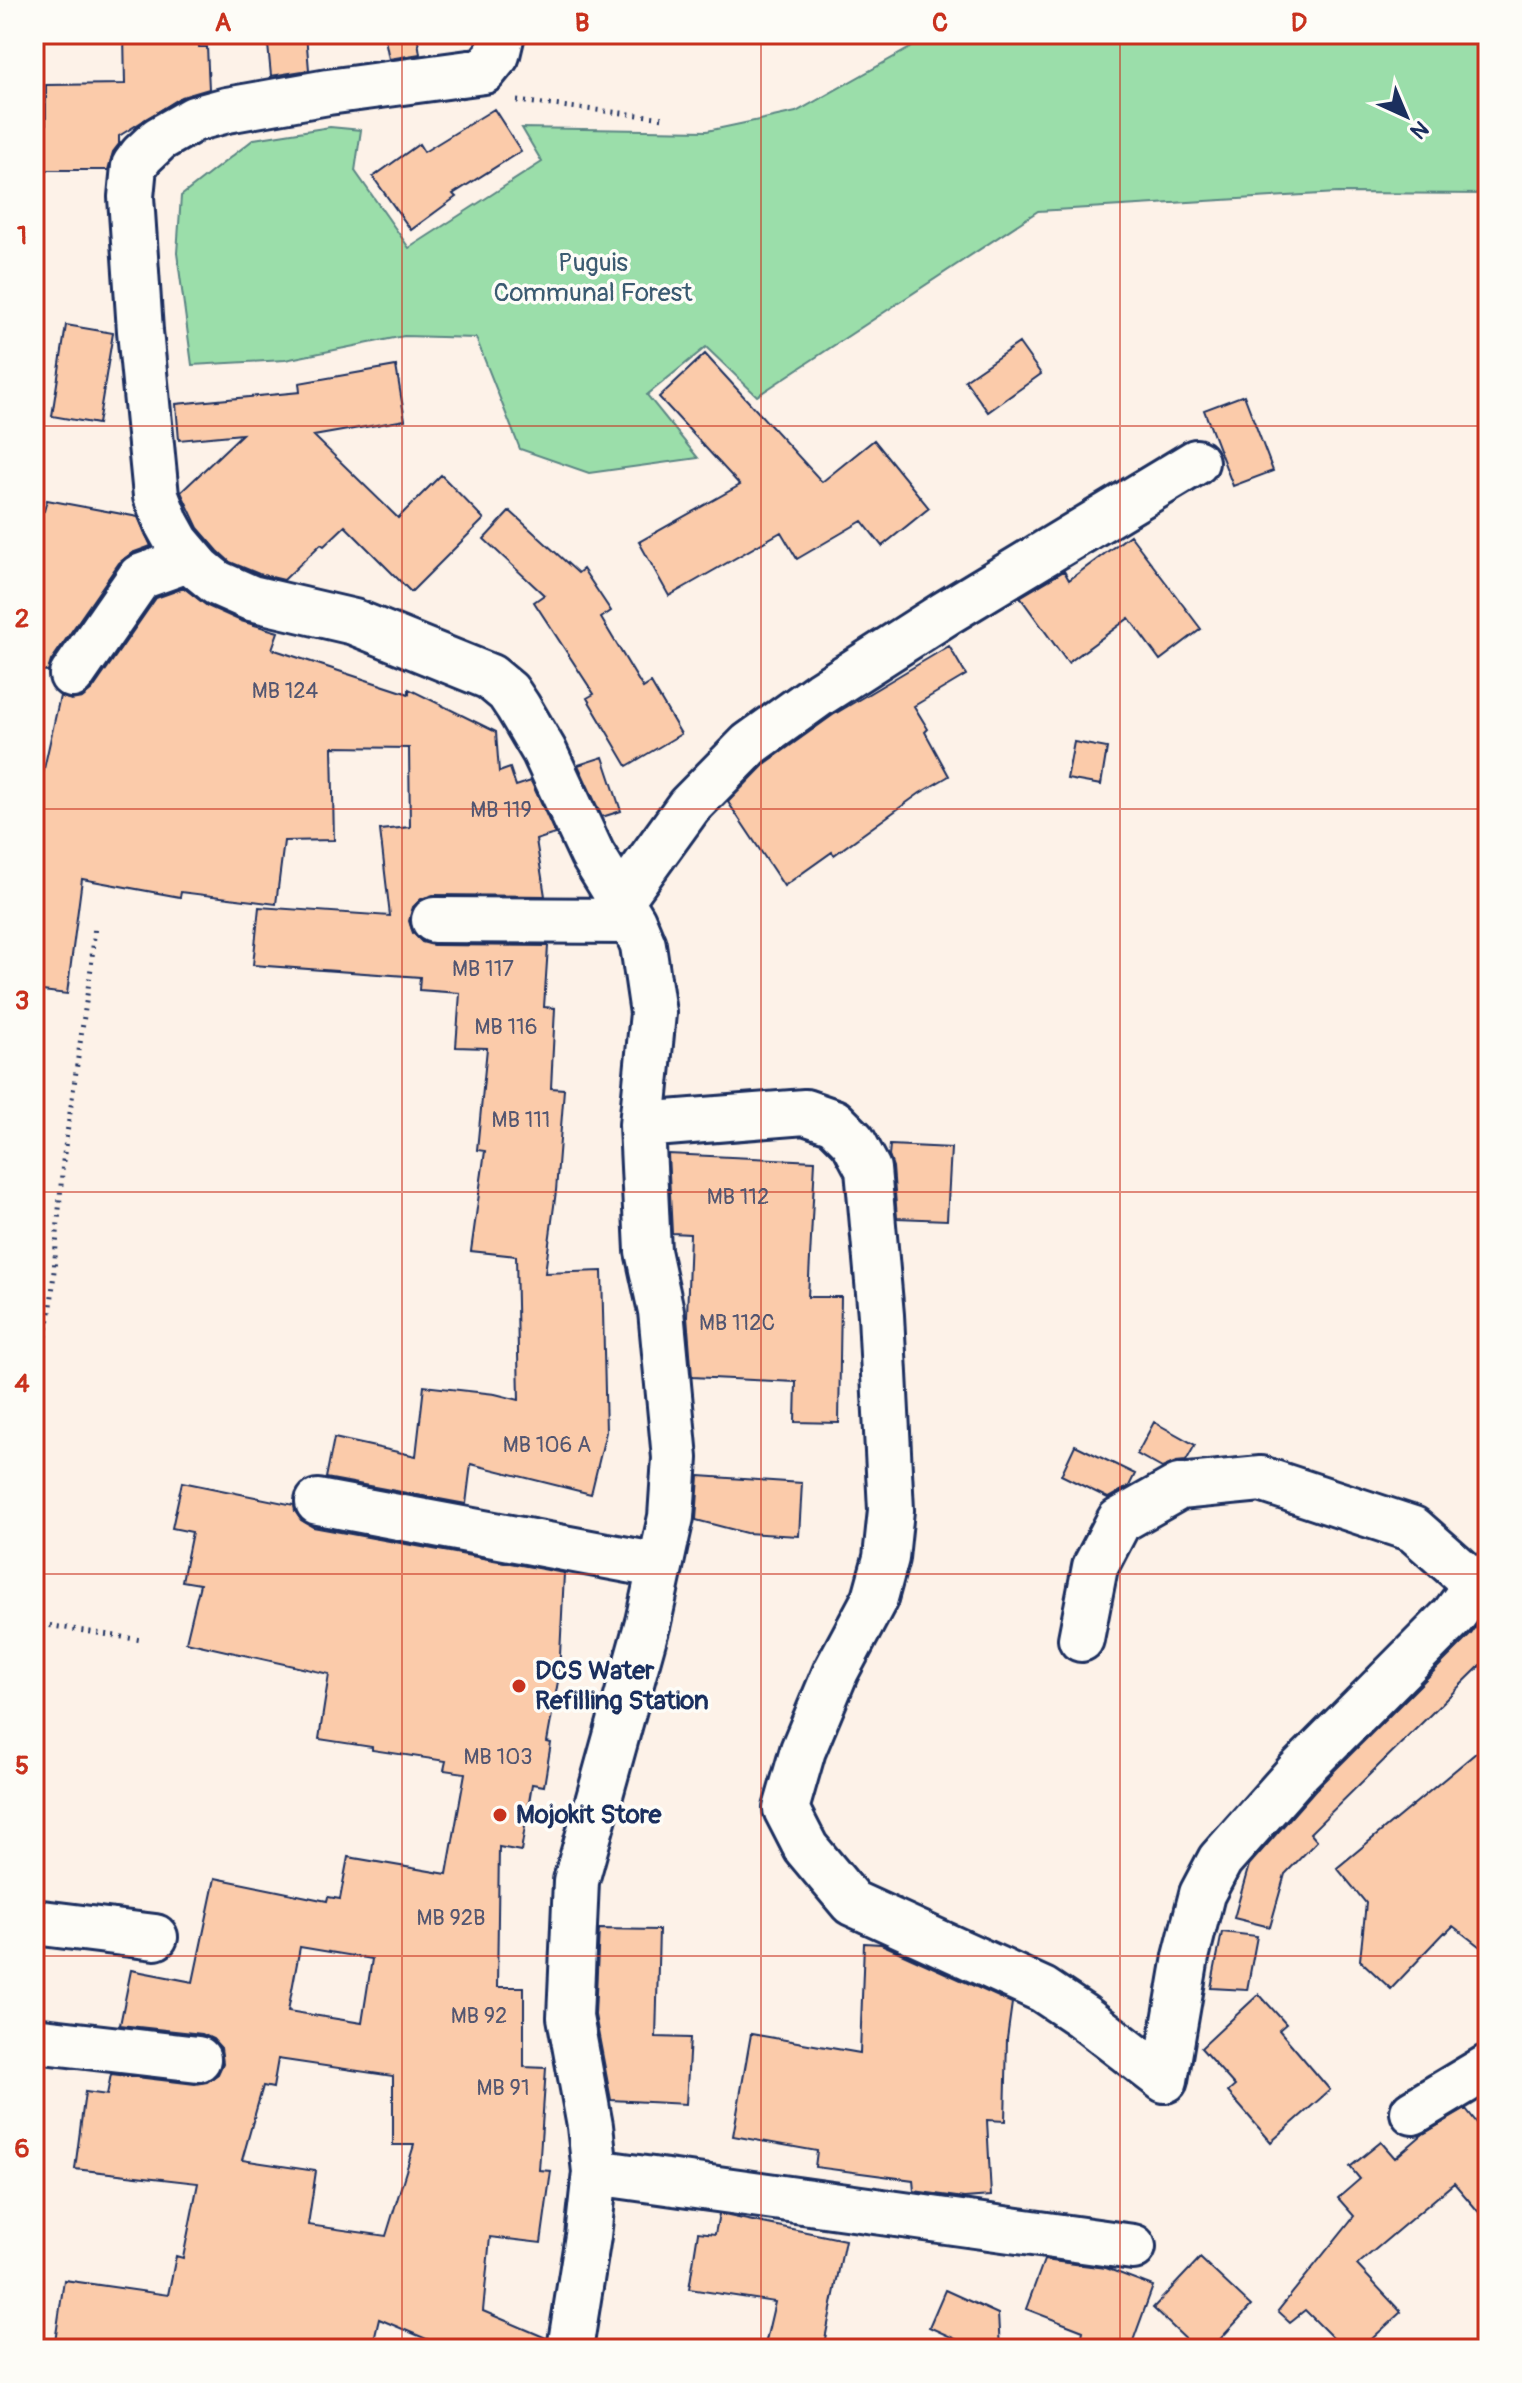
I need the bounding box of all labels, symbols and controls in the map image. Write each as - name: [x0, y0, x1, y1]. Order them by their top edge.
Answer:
- text: A: [215, 7, 232, 39]
- text: B: [575, 7, 589, 39]
- text: C: [932, 7, 948, 39]
- text: D: [1291, 7, 1307, 39]
- north arrow: [1366, 76, 1446, 156]
- text: N: [1404, 114, 1434, 145]
- text: 1: [17, 220, 27, 252]
- park label: Puguis Communal Forest: [493, 247, 693, 309]
- text: 2: [15, 603, 29, 635]
- house number: MB 124: [252, 677, 319, 705]
- house number: MB 119: [470, 796, 532, 824]
- house number: MB 117: [452, 955, 514, 983]
- text: 3: [15, 985, 29, 1017]
- house number: MB 116: [474, 1013, 538, 1041]
- house number: MB 111: [492, 1106, 550, 1134]
- house number: MB 112: [707, 1183, 769, 1211]
- house number: MB 112C: [699, 1309, 775, 1337]
- text: 4: [14, 1368, 30, 1400]
- house number: MB 106 A: [503, 1431, 591, 1459]
- place label: DCS Water Refilling Station: [535, 1655, 709, 1717]
- marker: DCS Water Refilling Station: [510, 1677, 528, 1695]
- house number: MB 103: [464, 1743, 532, 1771]
- text: 5: [15, 1750, 29, 1782]
- place label: Mojokit Store: [516, 1799, 663, 1831]
- marker: Mojokit Store: [491, 1806, 509, 1824]
- house number: MB 92B: [416, 1904, 486, 1932]
- house number: MB 92: [451, 2002, 507, 2030]
- house number: MB 91: [477, 2074, 530, 2102]
- text: 6: [14, 2133, 30, 2165]

